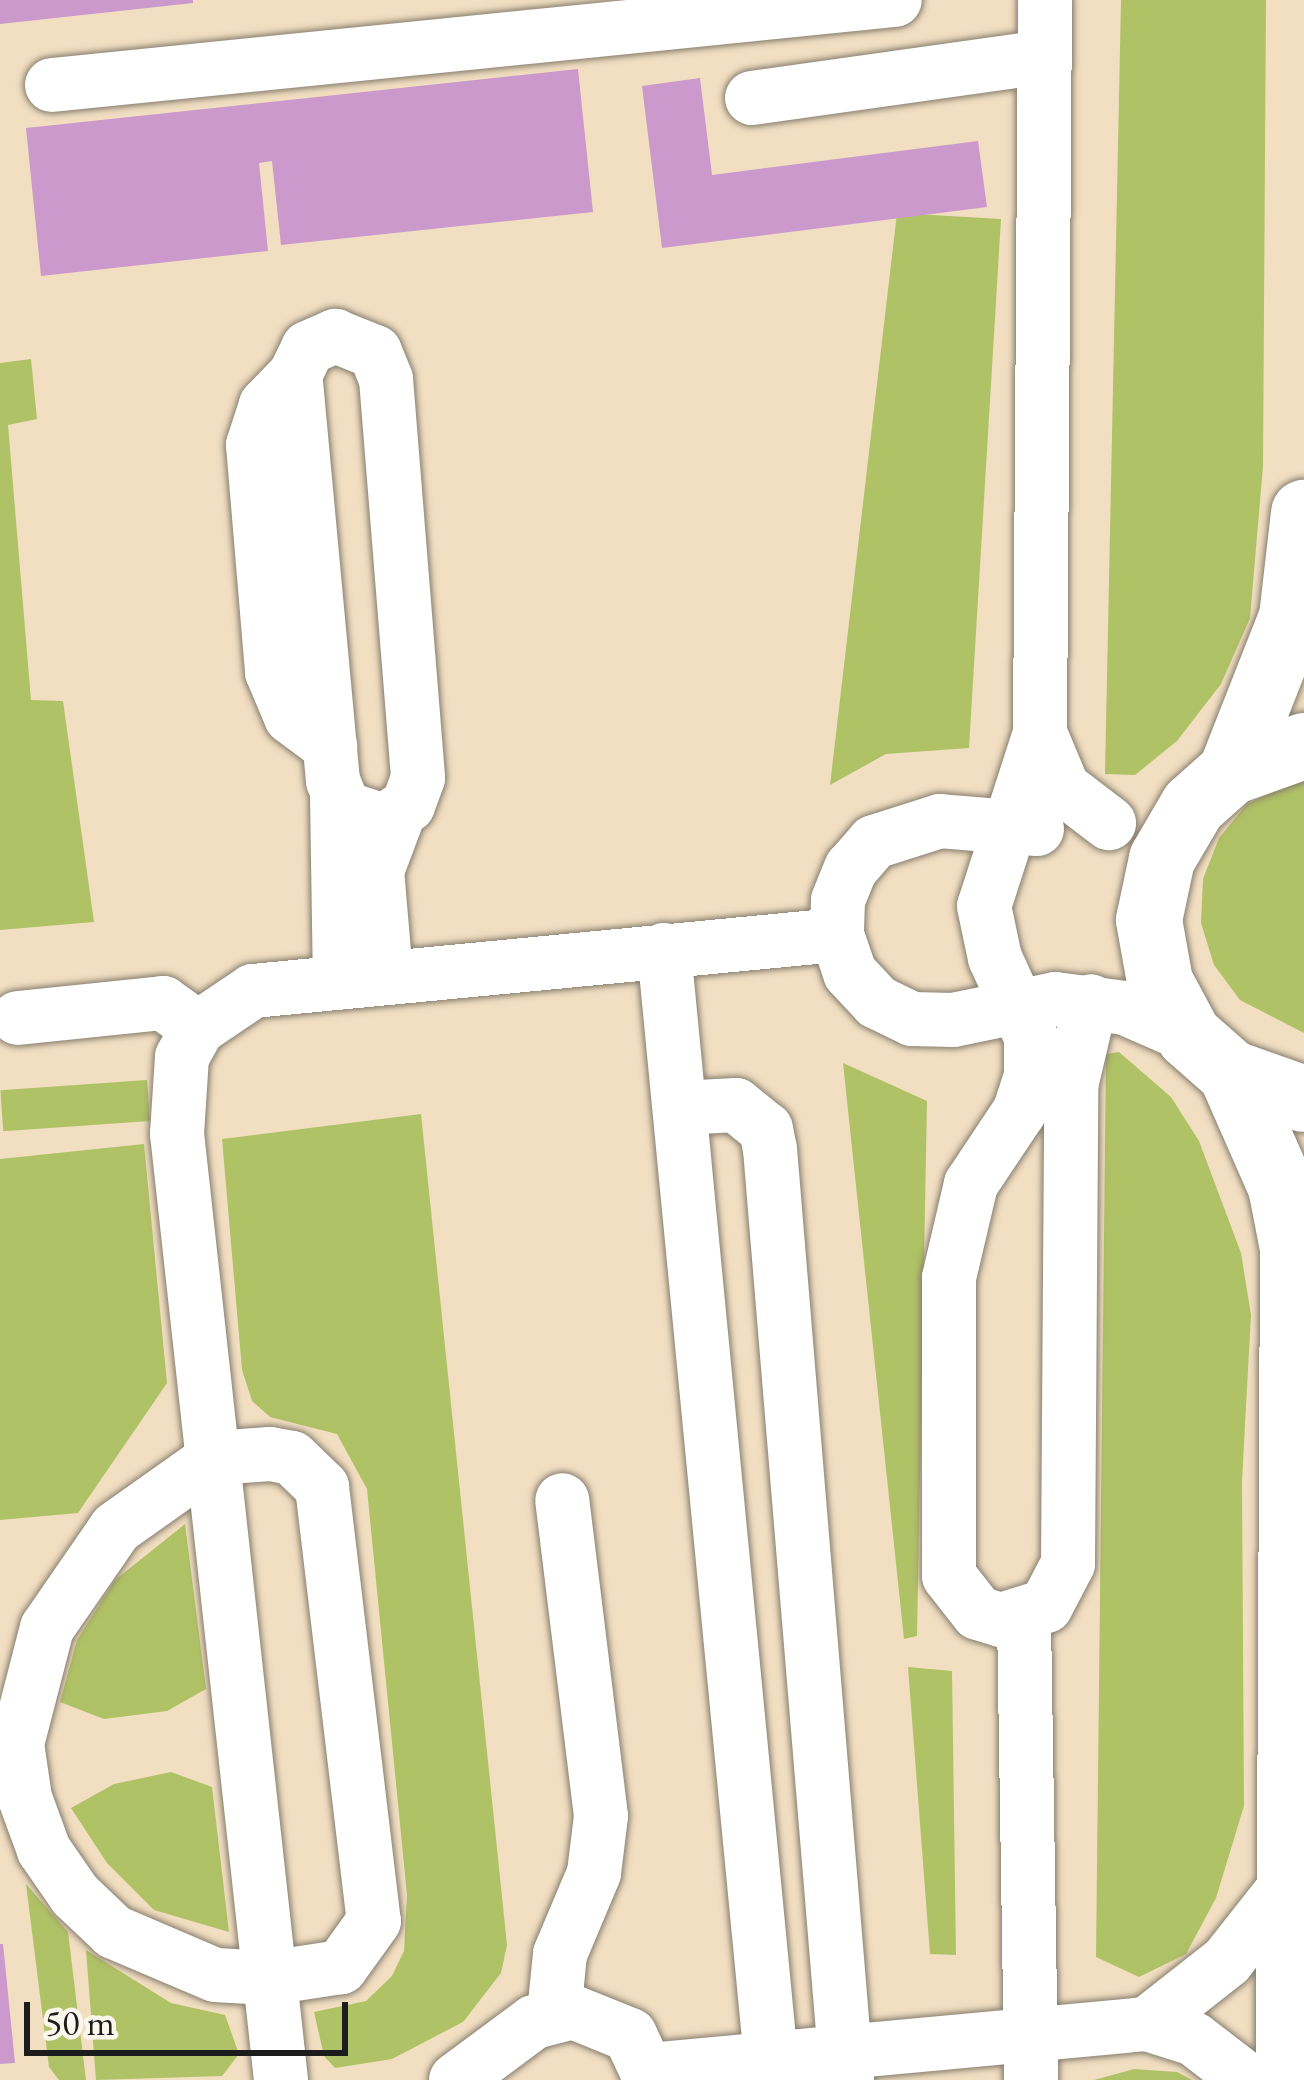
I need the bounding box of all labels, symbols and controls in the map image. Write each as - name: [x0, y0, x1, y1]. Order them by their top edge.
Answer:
- scale bar: [30, 1978, 354, 2052]
- text: 50 m: [45, 1999, 115, 2046]

